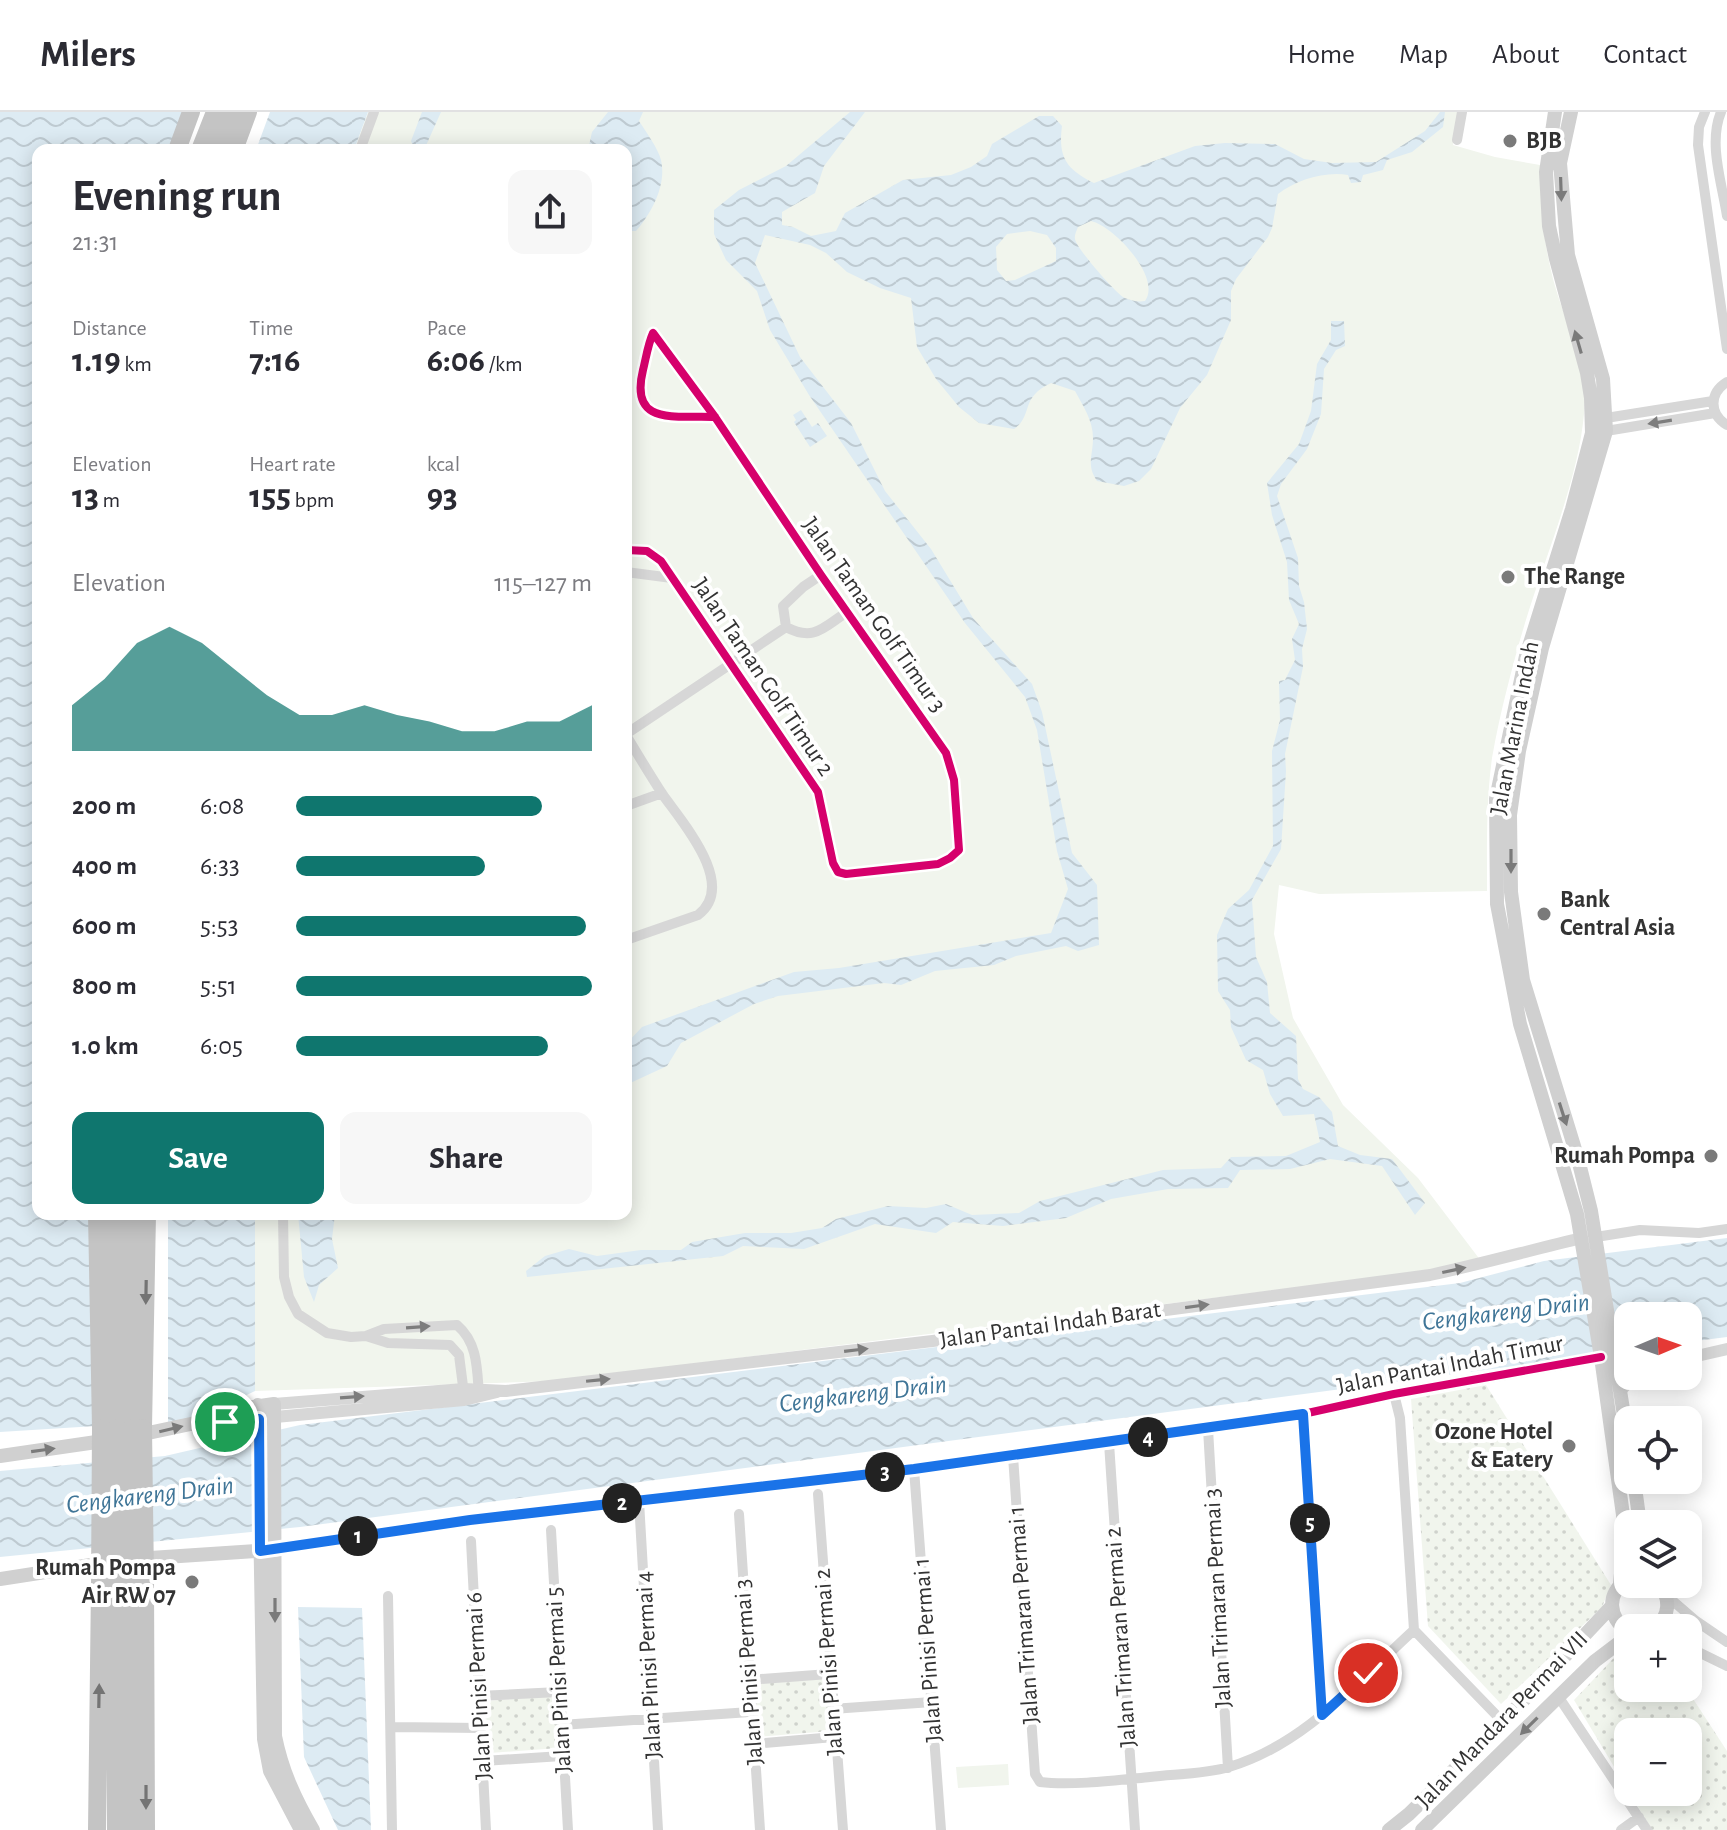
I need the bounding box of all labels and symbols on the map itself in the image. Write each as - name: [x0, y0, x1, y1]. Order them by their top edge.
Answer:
- place label: BJB: [1526, 129, 1562, 153]
- marker: BJB: [1501, 132, 1519, 150]
- one-way arrow: [1555, 177, 1568, 202]
- one-way arrow: [1572, 330, 1584, 355]
- one-way arrow: [1648, 416, 1673, 429]
- street label: Jalan Taman Golf Timur 3: [798, 513, 950, 717]
- place label: The Range: [1524, 565, 1625, 589]
- marker: The Range: [1499, 568, 1517, 586]
- street label: Jalan Taman Golf Timur 2: [688, 574, 838, 780]
- street label: Jalan Marina Indah: [1486, 639, 1544, 817]
- one-way arrow: [1505, 849, 1517, 874]
- place label: Bank Central Asia: [1560, 888, 1675, 940]
- marker: Bank Central Asia: [1535, 905, 1553, 923]
- one-way arrow: [1557, 1102, 1569, 1126]
- place label: Rumah Pompa: [1554, 1144, 1695, 1168]
- marker: Rumah Pompa: [1702, 1147, 1720, 1165]
- one-way arrow: [1442, 1263, 1467, 1276]
- one-way arrow: [139, 1280, 152, 1305]
- water label: Cengkareng Drain: [1421, 1289, 1591, 1335]
- street label: Jalan Pantai Indah Barat: [938, 1298, 1163, 1352]
- one-way arrow: [1185, 1299, 1210, 1312]
- north arrow: [1614, 1302, 1702, 1390]
- one-way arrow: [406, 1320, 431, 1333]
- street label: Jalan Pantai Indah Timur: [1335, 1331, 1565, 1399]
- one-way arrow: [844, 1344, 869, 1357]
- water label: Cengkareng Drain: [778, 1371, 948, 1417]
- one-way arrow: [586, 1374, 611, 1387]
- pin: [191, 1388, 259, 1456]
- one-way arrow: [340, 1390, 365, 1403]
- pin: 4: [1128, 1417, 1168, 1457]
- place label: Ozone Hotel & Eatery: [1435, 1420, 1553, 1472]
- one-way arrow: [159, 1422, 184, 1435]
- marker: Ozone Hotel & Eatery: [1560, 1437, 1578, 1455]
- one-way arrow: [31, 1443, 56, 1456]
- pin: 3: [865, 1452, 905, 1492]
- water label: Cengkareng Drain: [65, 1472, 235, 1518]
- pin: 2: [602, 1483, 642, 1523]
- street label: Jalan Trimaran Permai 3: [1200, 1488, 1236, 1708]
- pin: 5: [1290, 1503, 1330, 1543]
- street label: Jalan Trimaran Permai 1: [1004, 1505, 1044, 1725]
- pin: 1: [338, 1516, 378, 1556]
- street label: Jalan Trimaran Permai 2: [1101, 1526, 1141, 1748]
- place label: Rumah Pompa Air RW 07: [35, 1556, 176, 1608]
- street label: Jalan Pinisi Permai 1: [910, 1557, 946, 1743]
- street label: Jalan Pinisi Permai 2: [810, 1568, 848, 1756]
- street label: Jalan Pinisi Permai 4: [632, 1570, 666, 1760]
- marker: Rumah Pompa Air RW 07: [183, 1573, 201, 1591]
- street label: Jalan Pinisi Permai 3: [731, 1578, 767, 1766]
- street label: Jalan Pinisi Permai 5: [542, 1586, 576, 1774]
- street label: Jalan Pinisi Permai 6: [462, 1592, 496, 1780]
- one-way arrow: [269, 1598, 281, 1623]
- street label: Jalan Mandara Permai VII: [1412, 1627, 1592, 1813]
- pin: [1334, 1639, 1402, 1707]
- one-way arrow: [93, 1683, 105, 1708]
- one-way arrow: [1520, 1716, 1539, 1735]
- one-way arrow: [140, 1785, 152, 1810]

